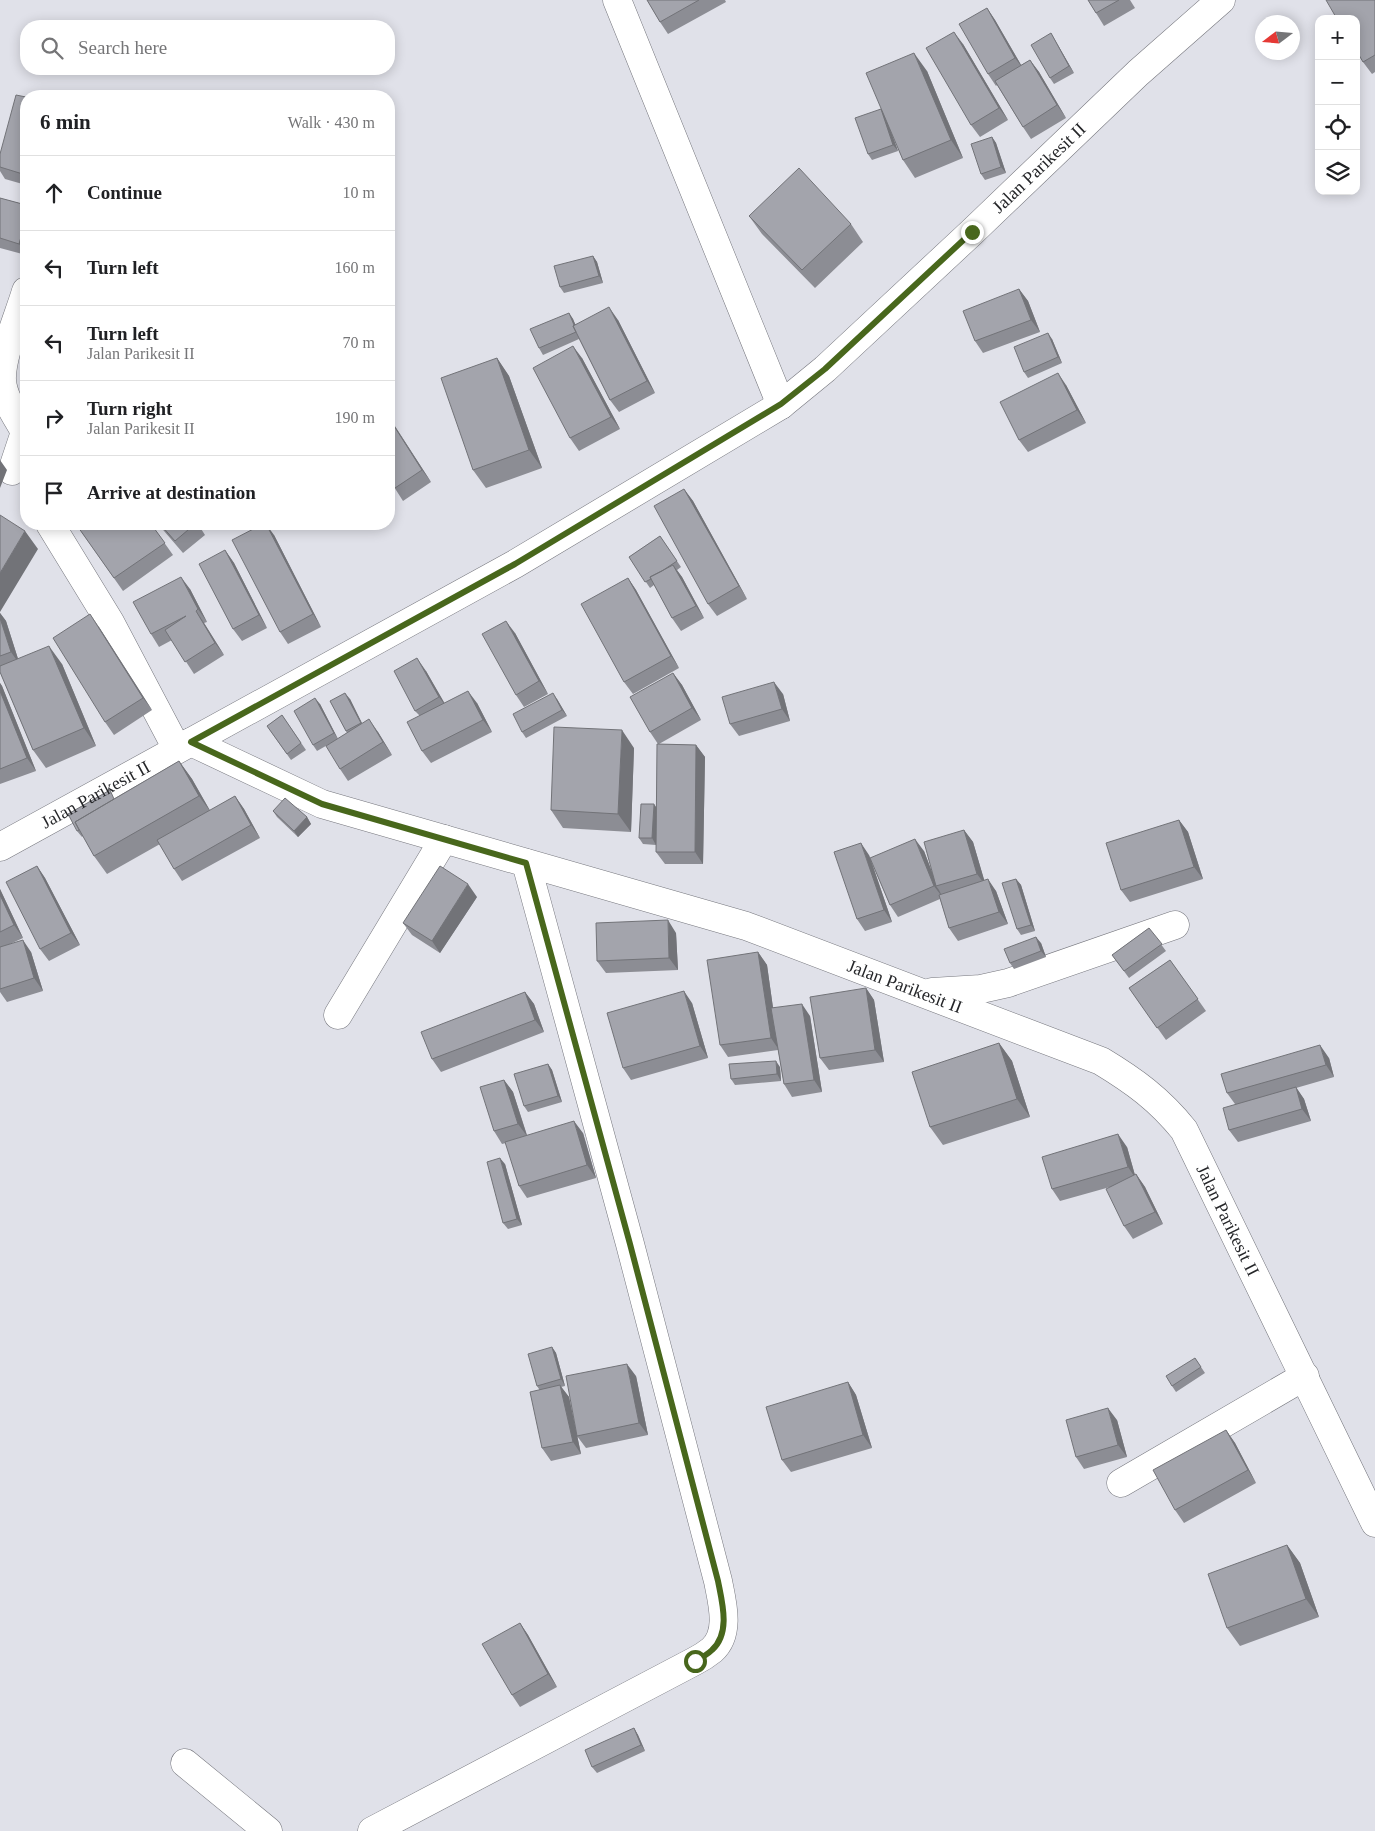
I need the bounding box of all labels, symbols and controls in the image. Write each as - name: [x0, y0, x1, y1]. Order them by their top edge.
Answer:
- north arrow: [1255, 15, 1300, 60]
- map controls: [1315, 15, 1360, 195]
- button: +: [1315, 15, 1360, 60]
- search box: [20, 20, 395, 75]
- icon: search: [38, 34, 66, 62]
- text: Search here: [78, 37, 167, 58]
- button: −: [1315, 60, 1360, 105]
- button: locate: [1315, 105, 1360, 150]
- text: 6 min: [40, 110, 91, 134]
- text: Walk · 430 m: [288, 114, 375, 131]
- street label: Jalan Parikesit II: [988, 119, 1090, 217]
- button: layers: [1315, 150, 1360, 195]
- icon: ahead: [40, 179, 68, 207]
- text: Continue: [87, 182, 162, 203]
- text: 10 m: [343, 184, 375, 201]
- route end: [961, 221, 984, 244]
- icon: left: [40, 254, 68, 282]
- text: Turn left: [87, 257, 159, 278]
- text: 160 m: [335, 259, 375, 276]
- text: Turn left: [87, 323, 159, 344]
- icon: left: [40, 329, 68, 357]
- text: 70 m: [343, 334, 375, 351]
- text: Jalan Parikesit II: [87, 345, 195, 362]
- text: Turn right: [87, 398, 172, 419]
- icon: right: [40, 404, 68, 432]
- text: 190 m: [335, 409, 375, 426]
- text: Jalan Parikesit II: [87, 420, 195, 437]
- icon: arrive: [40, 479, 68, 507]
- text: Arrive at destination: [87, 482, 256, 503]
- street label: Jalan Parikesit II: [38, 757, 153, 832]
- street label: Jalan Parikesit II: [845, 956, 965, 1017]
- street label: Jalan Parikesit II: [1192, 1162, 1263, 1279]
- route start: [684, 1650, 707, 1673]

